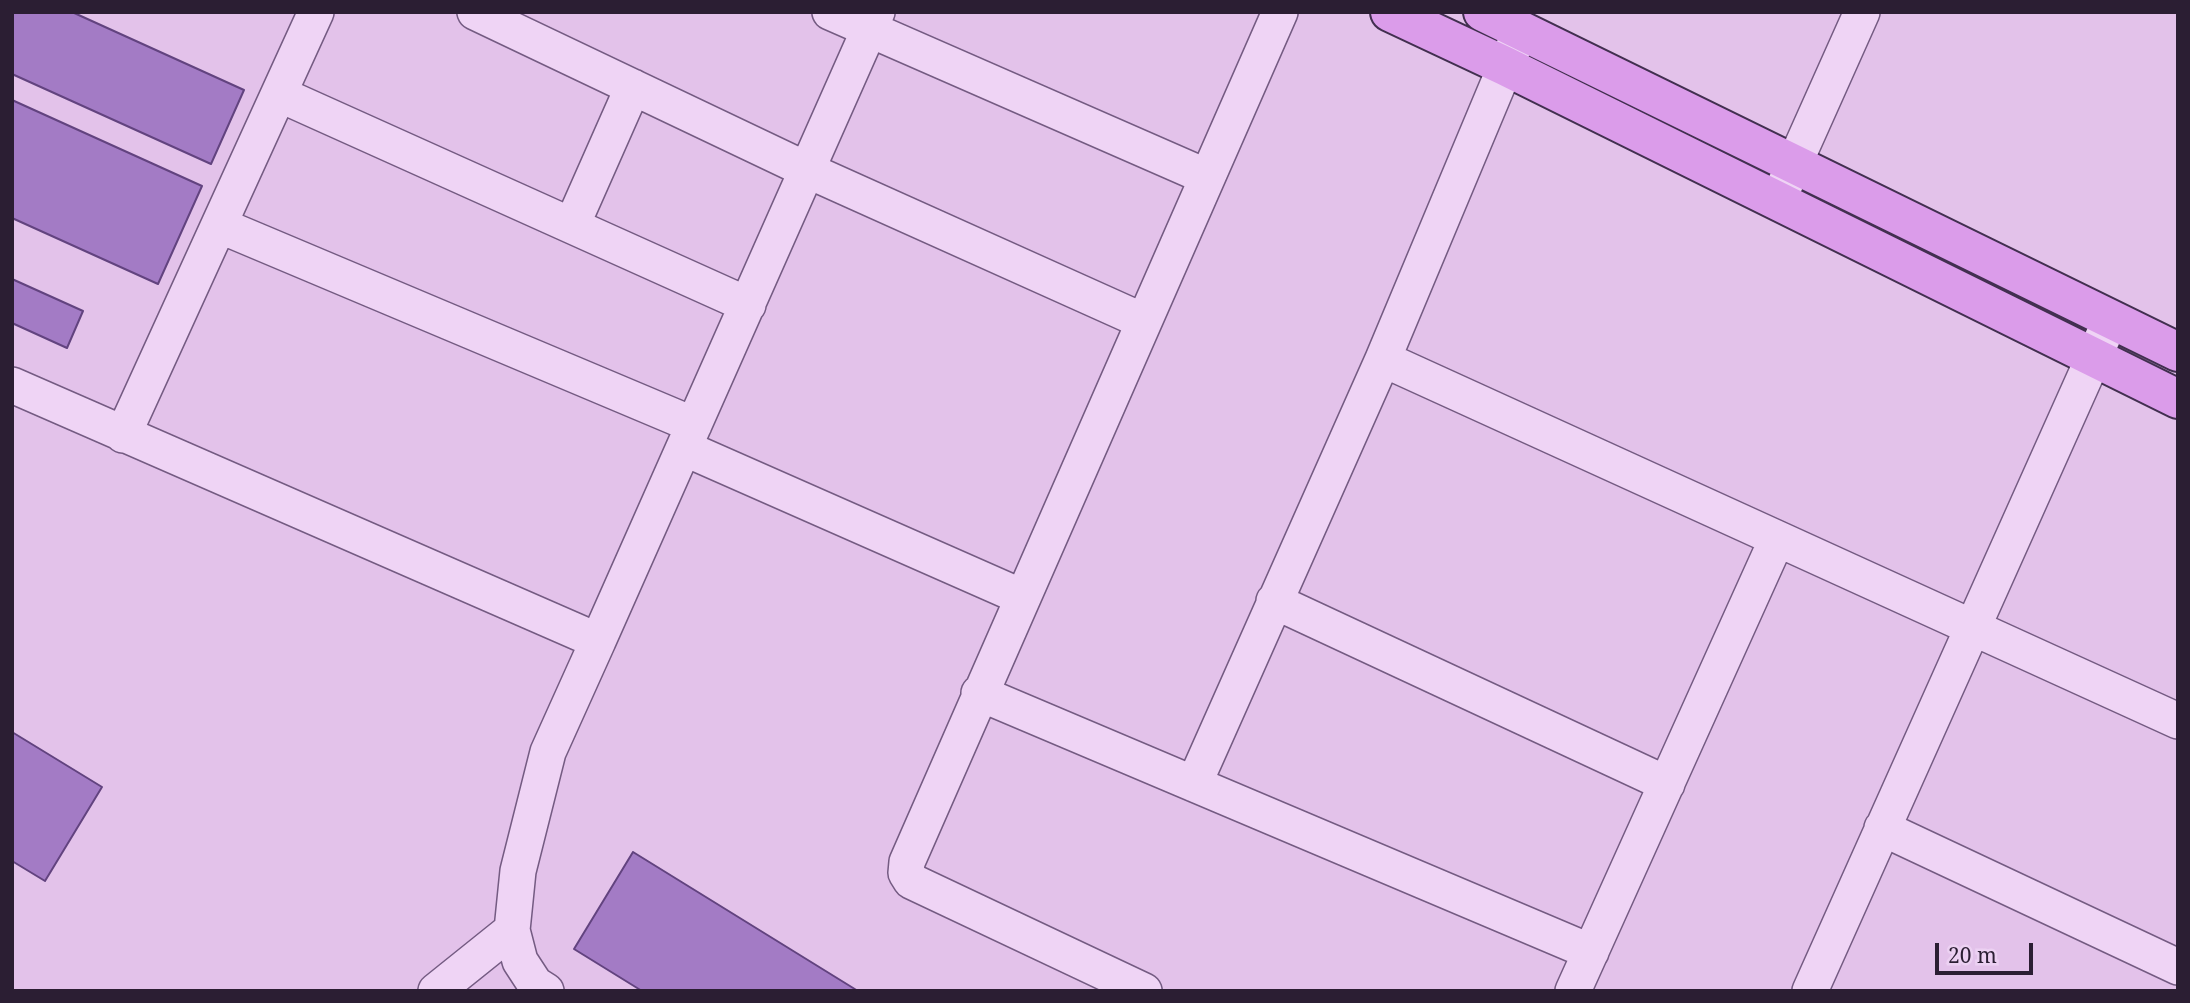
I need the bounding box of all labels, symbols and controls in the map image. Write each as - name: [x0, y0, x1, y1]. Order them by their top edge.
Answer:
- scale bar: [1938, 930, 2036, 974]
- text: 20 m: [1948, 941, 1997, 969]

